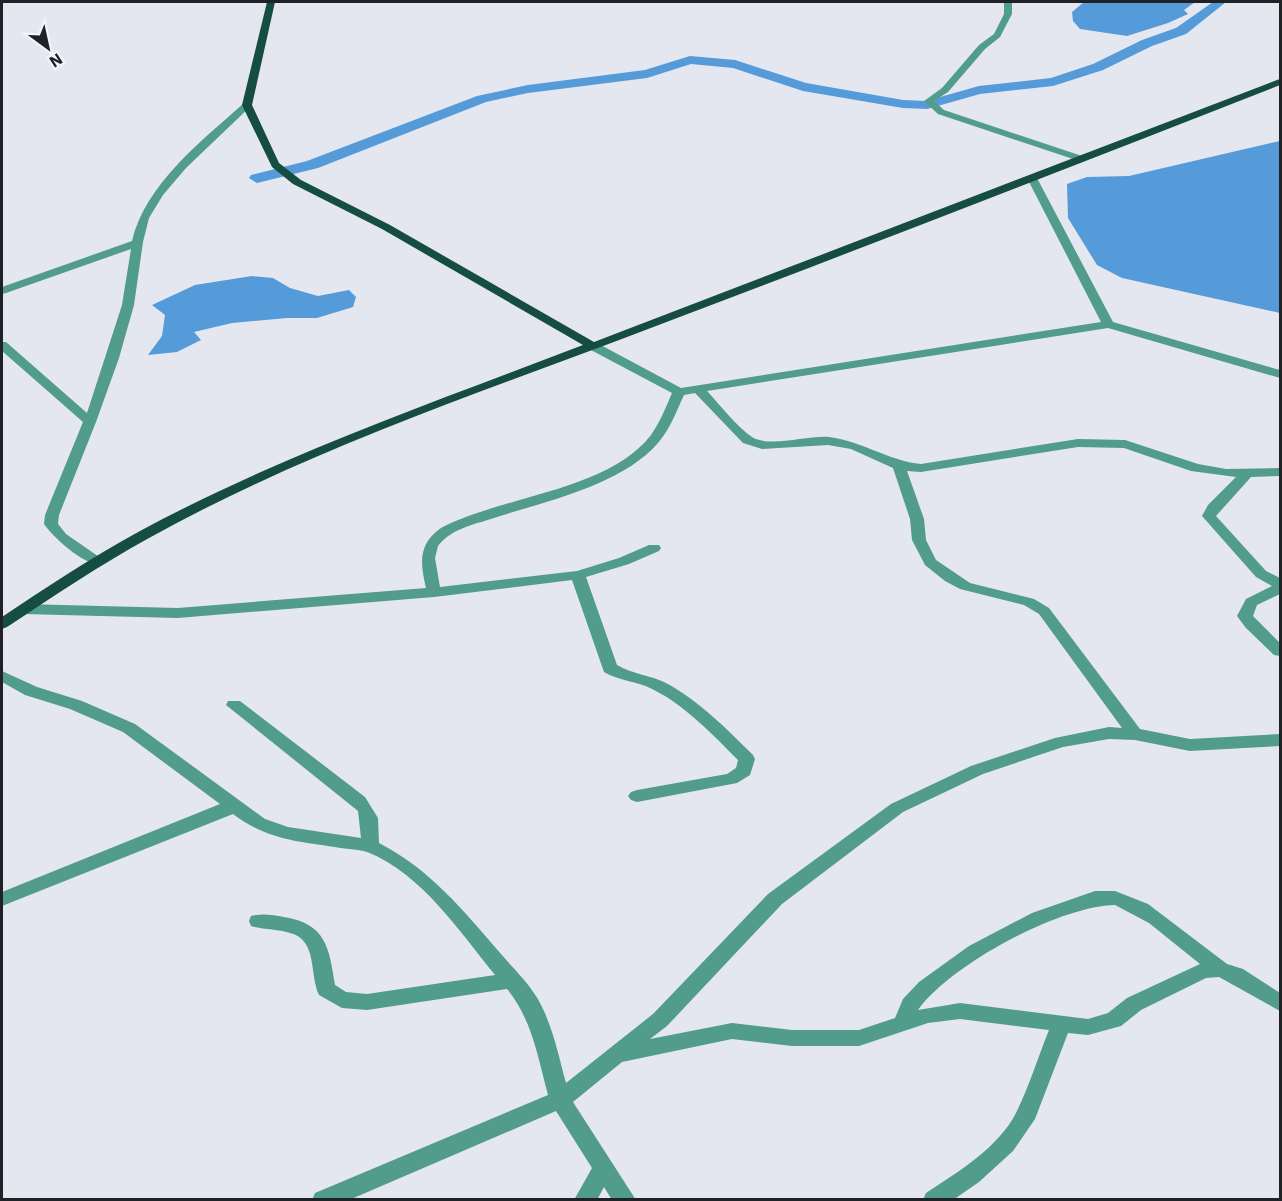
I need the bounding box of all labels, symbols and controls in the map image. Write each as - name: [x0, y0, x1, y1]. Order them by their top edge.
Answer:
- north arrow: [18, 18, 78, 78]
- text: N: [46, 49, 66, 72]

